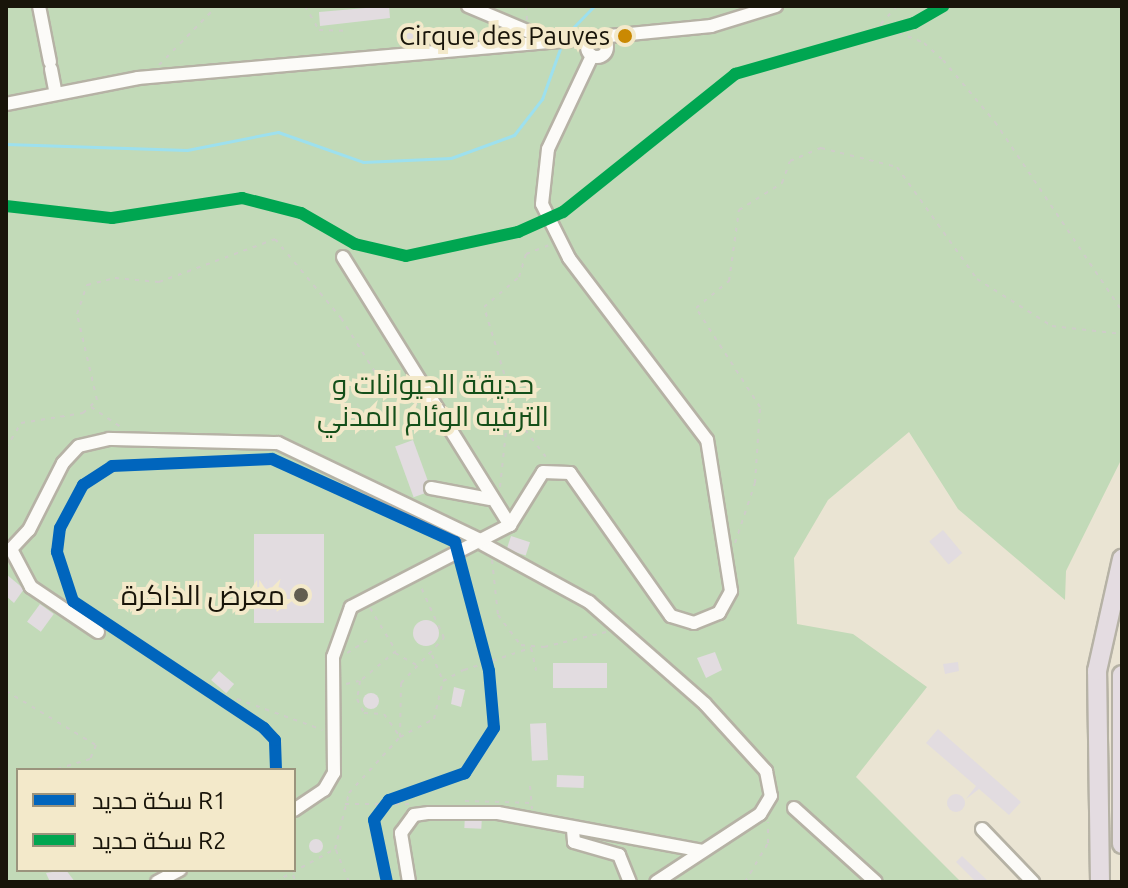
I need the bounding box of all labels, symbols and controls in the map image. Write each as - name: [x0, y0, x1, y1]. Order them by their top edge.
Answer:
- place label: Cirque des Pauves: [399, 20, 610, 52]
- marker: Cirque des Pauves: [617, 28, 633, 44]
- park label: حديقة الحيوانات و الترفيه الوئام المدني: [317, 367, 549, 433]
- place label: معرض الذاكرة: [121, 578, 285, 612]
- marker: معرض الذاكرة: [292, 586, 310, 604]
- legend: [16, 768, 296, 872]
- text: سكة حديد R1: [92, 787, 226, 814]
- text: سكة حديد R2: [92, 827, 226, 854]

